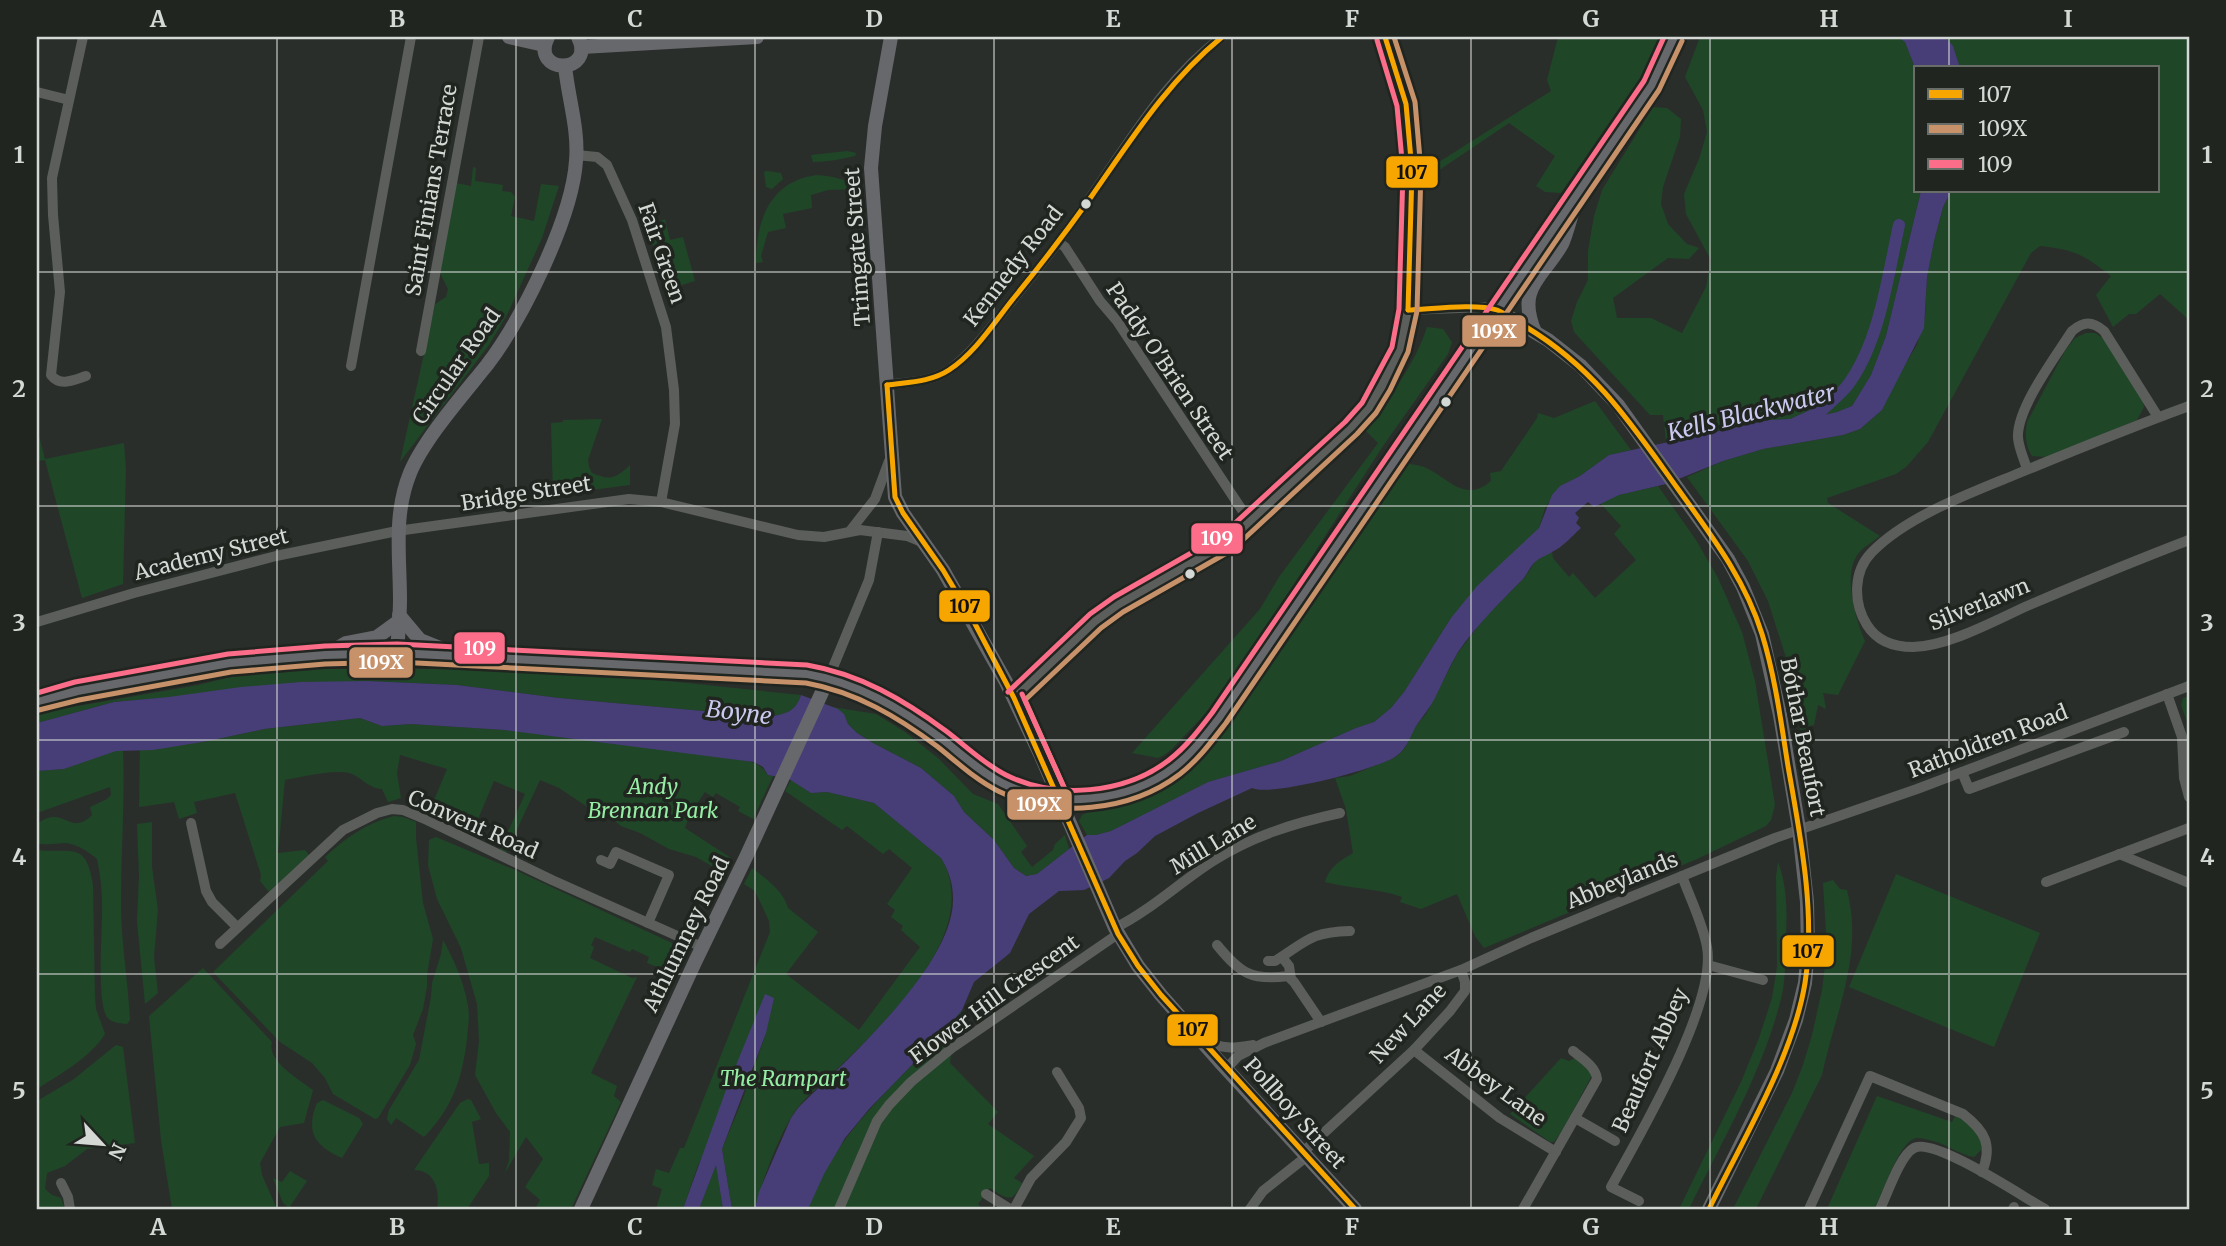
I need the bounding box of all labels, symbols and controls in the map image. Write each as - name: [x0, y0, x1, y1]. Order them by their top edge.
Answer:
- text: A: [149, 4, 167, 33]
- text: B: [389, 4, 405, 33]
- text: C: [627, 4, 643, 33]
- text: D: [865, 4, 883, 33]
- text: E: [1105, 4, 1121, 33]
- text: F: [1345, 4, 1359, 33]
- text: G: [1583, 4, 1600, 33]
- text: H: [1820, 4, 1839, 33]
- text: I: [2063, 4, 2073, 33]
- legend: [1914, 66, 2160, 192]
- text: 107: [1978, 81, 2012, 108]
- street label: Saint Finians Terrace: [399, 82, 463, 298]
- text: 109X: [1978, 115, 2027, 142]
- text: 1: [14, 140, 25, 169]
- text: 1: [2202, 140, 2213, 169]
- text: 109: [1978, 151, 2013, 178]
- line badge: 107: [1385, 155, 1439, 189]
- text: 107: [1396, 160, 1428, 184]
- street label: Trimgate Street: [838, 167, 876, 327]
- unlabelled marker: [1079, 197, 1093, 211]
- street label: Fair Green: [632, 199, 692, 307]
- street label: Kennedy Road: [958, 200, 1069, 332]
- street label: Paddy O'Brien Street: [1101, 277, 1239, 465]
- street label: Circular Road: [406, 302, 506, 429]
- line badge: 109X: [1461, 314, 1527, 348]
- text: 109X: [1471, 319, 1517, 343]
- text: 2: [12, 374, 26, 403]
- text: 2: [2200, 374, 2214, 403]
- water label: Kells Blackwater: [1663, 377, 1839, 447]
- unlabelled marker: [1439, 395, 1453, 409]
- street label: Bridge Street: [459, 469, 593, 517]
- street label: Academy Street: [130, 522, 291, 586]
- line badge: 109: [1190, 522, 1244, 555]
- text: 109: [1201, 526, 1233, 550]
- unlabelled marker: [1183, 567, 1197, 581]
- street label: Silverlawn: [1925, 572, 2033, 636]
- line badge: 107: [938, 589, 991, 623]
- text: 107: [949, 594, 981, 618]
- text: 3: [12, 608, 26, 637]
- text: 3: [2200, 608, 2214, 637]
- line badge: 109: [453, 631, 506, 665]
- text: 109: [464, 636, 496, 660]
- line badge: 109X: [348, 646, 414, 679]
- text: 109X: [358, 650, 404, 674]
- street label: Bóthar Beaufort: [1774, 655, 1832, 819]
- water label: Boyne: [705, 694, 773, 730]
- street label: Ratholdren Road: [1904, 698, 2072, 784]
- park label: Andy Brennan Park: [588, 773, 719, 824]
- street label: Convent Road: [404, 783, 543, 865]
- line badge: 109X: [1006, 788, 1073, 821]
- text: 109X: [1016, 792, 1062, 816]
- street label: Mill Lane: [1165, 808, 1261, 880]
- text: 4: [12, 842, 27, 871]
- text: 4: [2200, 842, 2215, 871]
- street label: Abbeylands: [1561, 845, 1682, 915]
- street label: Athlumney Road: [636, 852, 735, 1017]
- street label: Flower Hill Crescent: [904, 928, 1084, 1070]
- line badge: 107: [1781, 934, 1835, 968]
- text: 107: [1792, 939, 1824, 963]
- street label: New Lane: [1364, 977, 1452, 1069]
- street label: Beaufort Abbey: [1606, 983, 1694, 1137]
- line badge: 107: [1166, 1013, 1219, 1047]
- text: 107: [1177, 1017, 1209, 1041]
- street label: Abbey Lane: [1439, 1040, 1552, 1132]
- street label: Pollboy Street: [1238, 1052, 1352, 1174]
- park label: The Rampart: [720, 1065, 847, 1092]
- text: 5: [12, 1076, 26, 1105]
- text: 5: [2200, 1076, 2214, 1105]
- north arrow: [66, 1110, 136, 1180]
- text: N: [103, 1139, 131, 1163]
- text: A: [149, 1212, 167, 1241]
- text: B: [389, 1212, 405, 1241]
- text: C: [627, 1212, 643, 1241]
- text: D: [865, 1212, 883, 1241]
- text: E: [1105, 1212, 1121, 1241]
- text: F: [1345, 1212, 1359, 1241]
- text: G: [1583, 1212, 1600, 1241]
- text: H: [1820, 1212, 1839, 1241]
- text: I: [2063, 1212, 2073, 1241]

